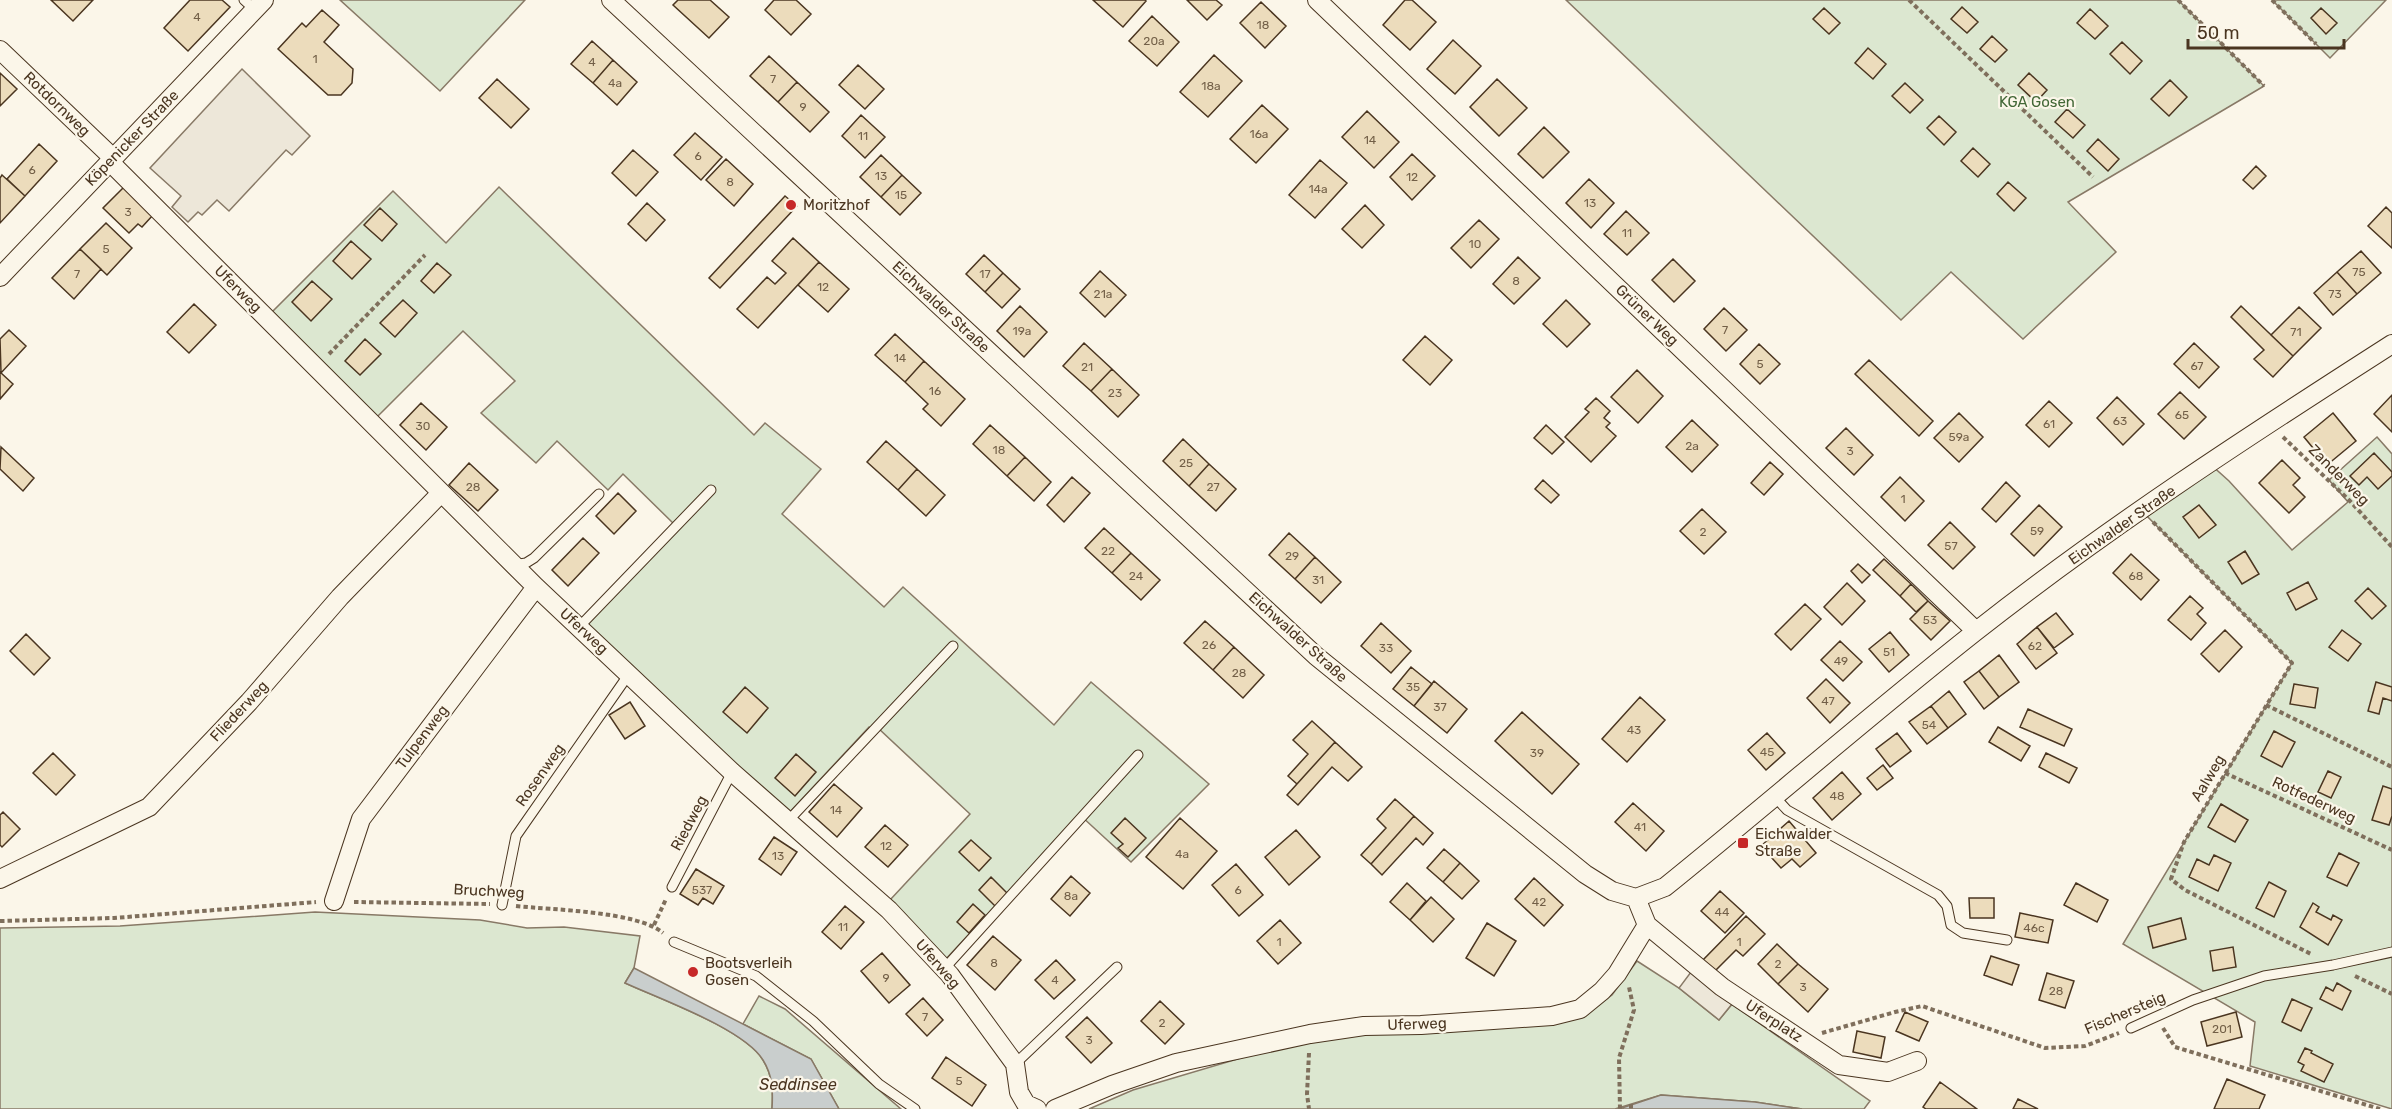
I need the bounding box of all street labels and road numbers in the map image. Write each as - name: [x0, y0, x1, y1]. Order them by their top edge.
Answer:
- street label: Rotdornweg: [20, 68, 94, 140]
- street label: Köpenicker Straße: [82, 86, 182, 190]
- street label: Eichwalder Straße: [889, 257, 993, 357]
- street label: Uferweg: [211, 262, 265, 316]
- street label: Grüner Weg: [1612, 281, 1682, 349]
- street label: Zanderweg: [2305, 441, 2373, 509]
- street label: Eichwalder Straße: [2065, 481, 2179, 569]
- street label: Eichwalder Straße: [1245, 588, 1351, 686]
- street label: Uferweg: [556, 604, 612, 658]
- street label: Fliederweg: [206, 677, 272, 745]
- street label: Tulpenweg: [392, 701, 452, 773]
- street label: Rosenweg: [512, 740, 568, 810]
- street label: Aalweg: [2187, 751, 2229, 805]
- street label: Rotfederweg: [2269, 773, 2359, 827]
- street label: Riedweg: [667, 792, 711, 854]
- street label: Bruchweg: [453, 880, 525, 902]
- street label: Uferweg: [912, 936, 964, 992]
- street label: Fischersteig: [2082, 988, 2168, 1038]
- street label: Uferplatz: [1742, 996, 1806, 1046]
- street label: Uferweg: [1387, 1014, 1447, 1034]

